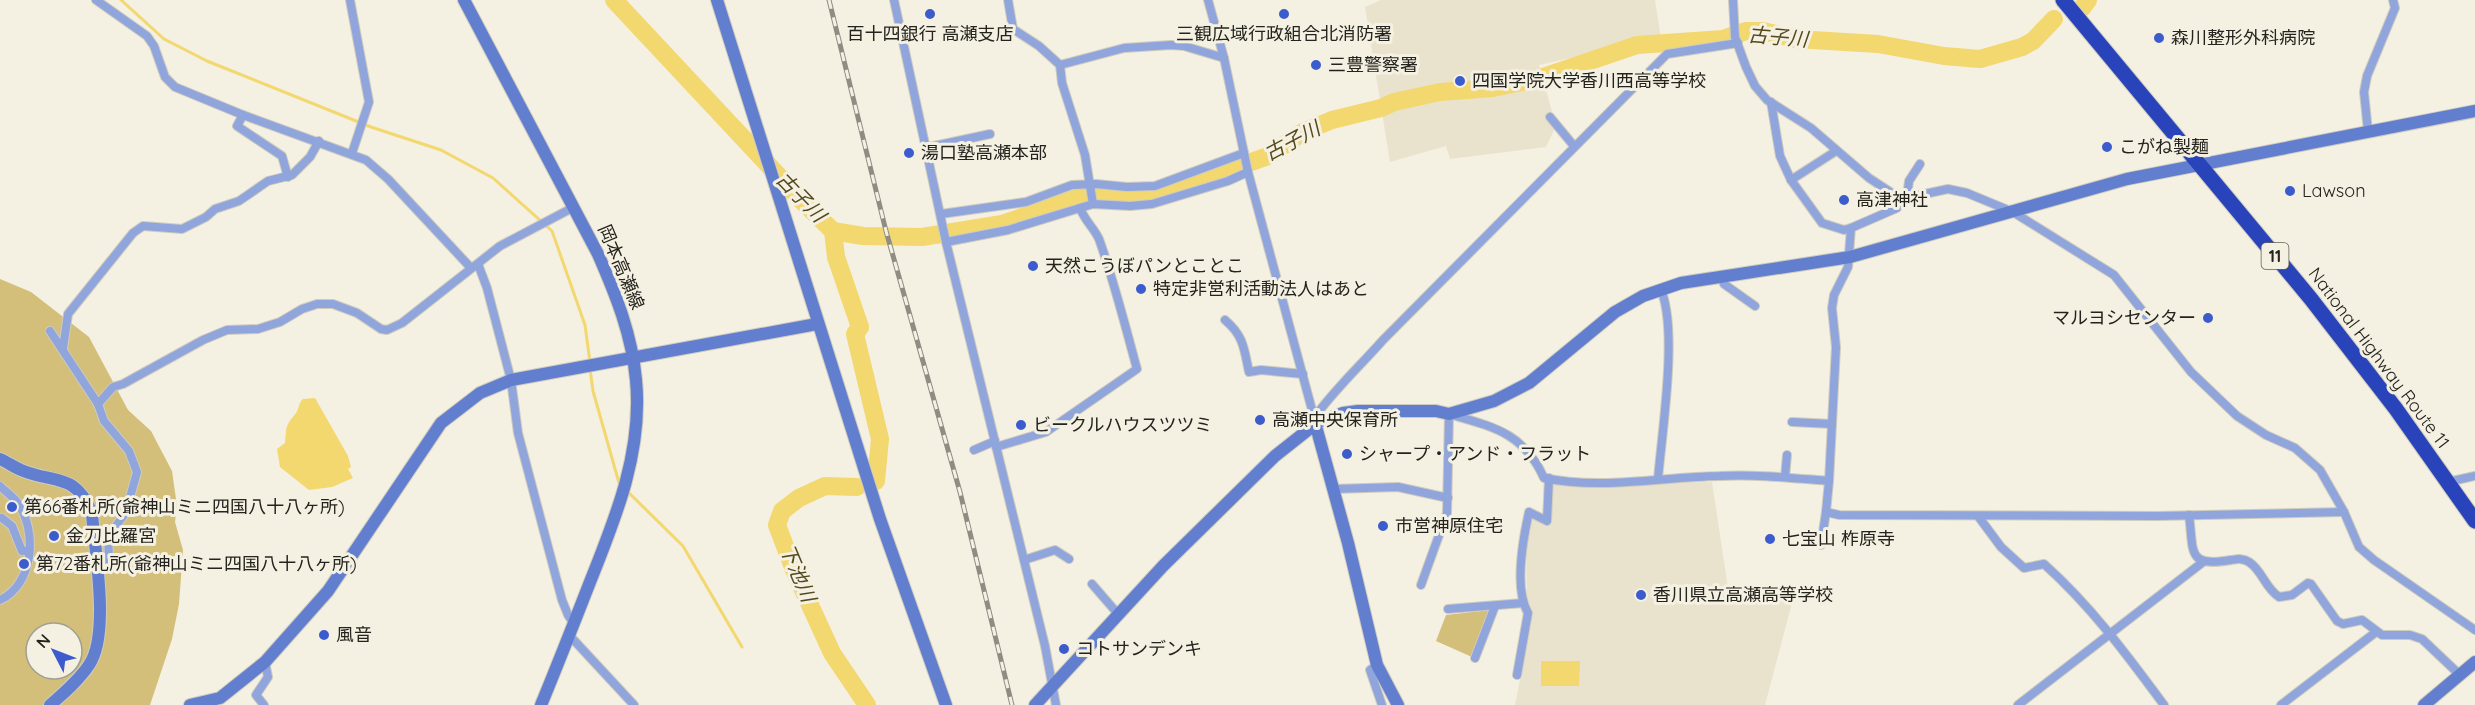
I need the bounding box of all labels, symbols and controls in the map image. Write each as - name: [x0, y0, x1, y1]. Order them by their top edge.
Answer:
- marker: 百十四銀行 高瀬支店: [923, 7, 937, 21]
- marker: 三観広域行政組合北消防署: [1277, 7, 1291, 21]
- water label: 古子川: [1747, 21, 1811, 52]
- place label: 百十四銀行 高瀬支店: [847, 22, 1013, 45]
- place label: 三観広域行政組合北消防署: [1176, 22, 1392, 45]
- place label: 森川整形外科病院: [2171, 26, 2315, 49]
- marker: 森川整形外科病院: [2152, 31, 2166, 45]
- place label: 三豊警察署: [1328, 53, 1418, 76]
- marker: 三豊警察署: [1309, 58, 1323, 72]
- place label: 四国学院大学香川西高等学校: [1472, 69, 1706, 92]
- marker: 四国学院大学香川西高等学校: [1453, 74, 1467, 88]
- water label: 古子川: [1259, 114, 1326, 166]
- place label: こがね製麺: [2119, 135, 2209, 158]
- marker: こがね製麺: [2100, 140, 2114, 154]
- place label: 湯口塾高瀬本部: [921, 141, 1047, 164]
- marker: 湯口塾高瀬本部: [902, 146, 916, 160]
- water label: 古子川: [772, 166, 833, 228]
- place label: Lawson: [2302, 179, 2366, 202]
- marker: Lawson: [2283, 184, 2297, 198]
- place label: 高津神社: [1856, 188, 1928, 211]
- marker: 高津神社: [1837, 193, 1851, 207]
- street label: 岡本高瀬線: [593, 221, 650, 313]
- road number: 11: [2262, 243, 2288, 269]
- place label: 天然こうぼパンとことこ: [1045, 254, 1244, 277]
- marker: 天然こうぼパンとことこ: [1026, 259, 1040, 273]
- street label: National Highway Route 11: [2304, 263, 2455, 453]
- place label: 特定非営利活動法人はあと: [1153, 277, 1369, 300]
- marker: 特定非営利活動法人はあと: [1134, 282, 1148, 296]
- place label: マルヨシセンター: [2052, 306, 2196, 329]
- marker: マルヨシセンター: [2201, 311, 2215, 325]
- place label: 高瀬中央保育所: [1272, 408, 1398, 431]
- place label: ビークルハウスツツミ: [1033, 413, 1212, 436]
- marker: 高瀬中央保育所: [1253, 413, 1267, 427]
- marker: ビークルハウスツツミ: [1014, 418, 1028, 432]
- place label: シャープ・アンド・フラット: [1359, 442, 1591, 465]
- marker: シャープ・アンド・フラット: [1340, 447, 1354, 461]
- place label: 第66番札所(爺神山ミニ四国八十八ヶ所): [24, 495, 345, 518]
- marker: 第66番札所(爺神山ミニ四国八十八ヶ所): [5, 500, 19, 514]
- place label: 市営神原住宅: [1395, 514, 1503, 537]
- marker: 市営神原住宅: [1376, 519, 1390, 533]
- place label: 金刀比羅宮: [66, 524, 156, 547]
- place label: 七宝山 柞原寺: [1782, 527, 1895, 550]
- marker: 金刀比羅宮: [47, 529, 61, 543]
- marker: 七宝山 柞原寺: [1763, 532, 1777, 546]
- water label: 下池川: [775, 540, 822, 607]
- place label: 第72番札所(爺神山ミニ四国八十八ヶ所): [36, 552, 357, 575]
- marker: 第72番札所(爺神山ミニ四国八十八ヶ所): [17, 557, 31, 571]
- place label: 香川県立高瀬高等学校: [1653, 583, 1833, 606]
- marker: 香川県立高瀬高等学校: [1634, 588, 1648, 602]
- north arrow: [24, 621, 84, 681]
- place label: 風音: [336, 623, 372, 646]
- marker: 風音: [317, 628, 331, 642]
- text: N: [31, 630, 54, 652]
- place label: コトサンデンキ: [1076, 637, 1202, 660]
- marker: コトサンデンキ: [1057, 642, 1071, 656]

